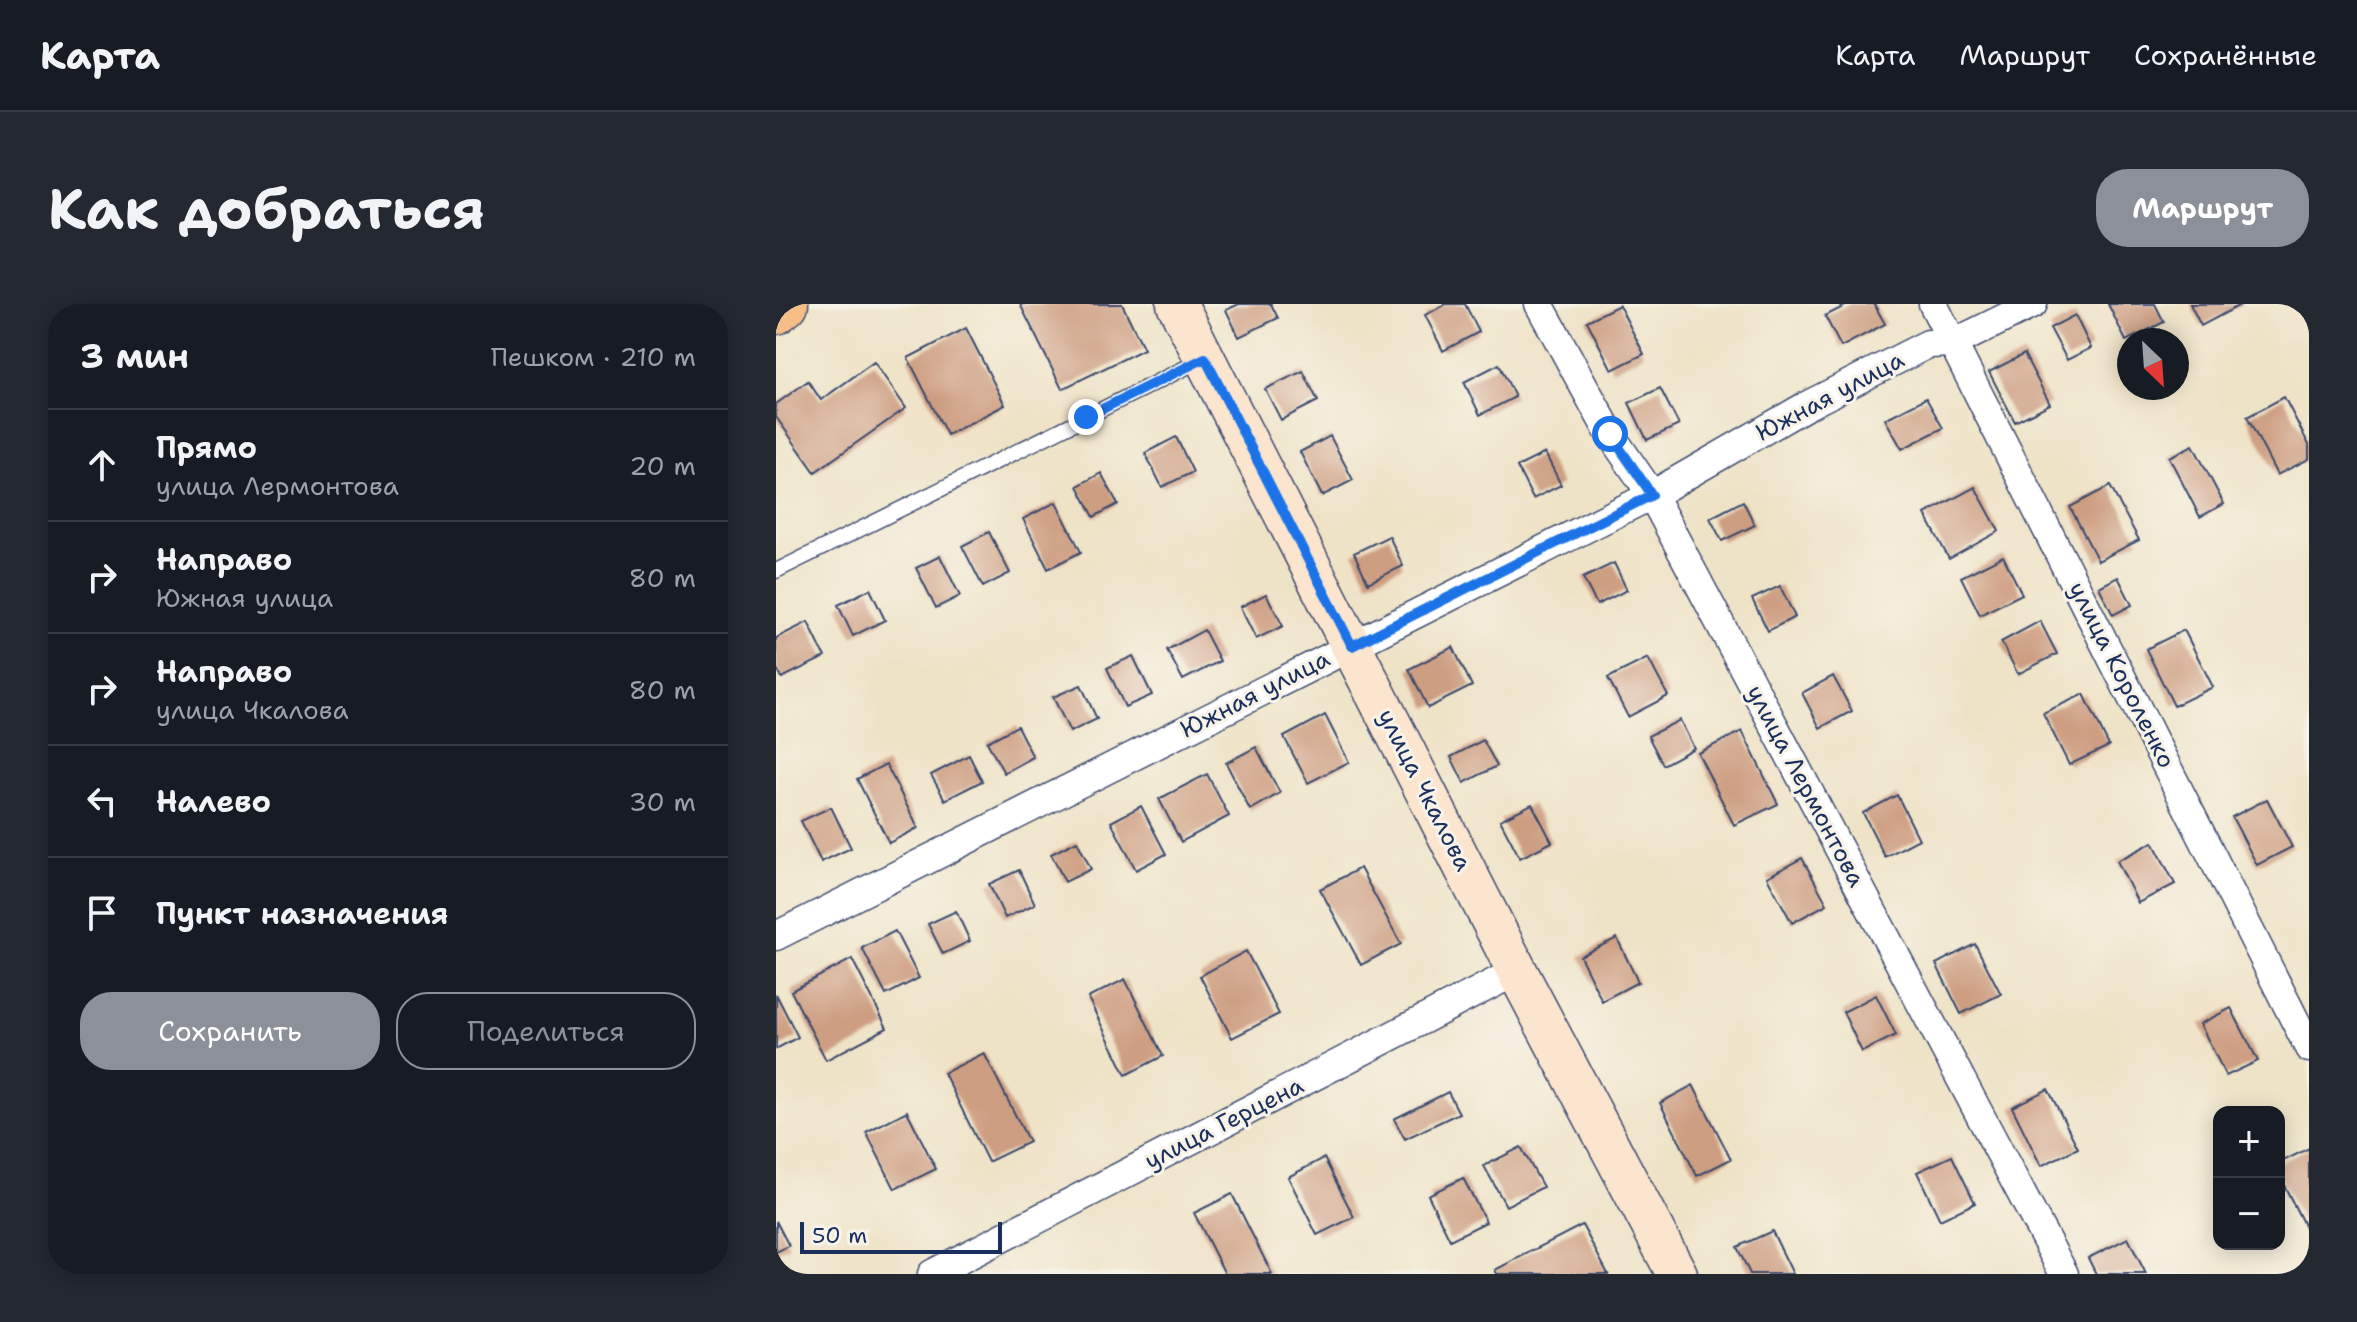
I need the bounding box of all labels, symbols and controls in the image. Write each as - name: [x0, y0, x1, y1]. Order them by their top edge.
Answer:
- text: Карта: [40, 30, 160, 81]
- text: Карта: [1835, 36, 1915, 74]
- text: Маршрут: [1959, 36, 2090, 74]
- text: Сохранённые: [2134, 36, 2317, 74]
- button: Маршрут: [2096, 169, 2309, 247]
- text: Как добраться: [48, 171, 485, 246]
- north arrow: [2117, 328, 2189, 400]
- text: 3 мин: [80, 333, 189, 379]
- text: Пешком · 210 m: [491, 339, 696, 374]
- street label: Южная улица: [1750, 343, 1910, 448]
- route end: [1068, 399, 1104, 435]
- route start: [1592, 416, 1628, 452]
- text: Прямо: [156, 427, 257, 468]
- icon: ahead: [80, 443, 124, 487]
- text: 20 m: [629, 448, 696, 483]
- text: улица Лермонтова: [156, 468, 399, 503]
- text: Направо: [156, 539, 292, 580]
- icon: right: [80, 555, 124, 599]
- text: 80 m: [629, 560, 696, 595]
- street label: улица Короленко: [2061, 576, 2183, 774]
- text: Южная улица: [156, 580, 333, 615]
- street label: Южная улица: [1175, 643, 1335, 745]
- text: Направо: [156, 651, 292, 692]
- icon: right: [80, 667, 124, 711]
- text: 80 m: [629, 672, 696, 707]
- street label: улица Лермонтова: [1739, 680, 1873, 893]
- text: улица Чкалова: [156, 692, 349, 727]
- street label: улица Чкалова: [1370, 703, 1480, 877]
- icon: left: [80, 779, 124, 823]
- text: Налево: [156, 781, 271, 822]
- text: 30 m: [629, 784, 696, 819]
- icon: arrive: [80, 891, 124, 935]
- text: Пункт назначения: [156, 893, 448, 934]
- button: Сохранить: [80, 992, 380, 1070]
- button: Поделиться: [396, 992, 696, 1070]
- street label: улица Герцена: [1139, 1069, 1309, 1177]
- map controls: [2213, 1106, 2285, 1250]
- button: +: [2213, 1106, 2285, 1178]
- button: −: [2213, 1178, 2285, 1250]
- scale bar: [800, 1218, 1002, 1254]
- text: 50 m: [812, 1221, 867, 1250]

